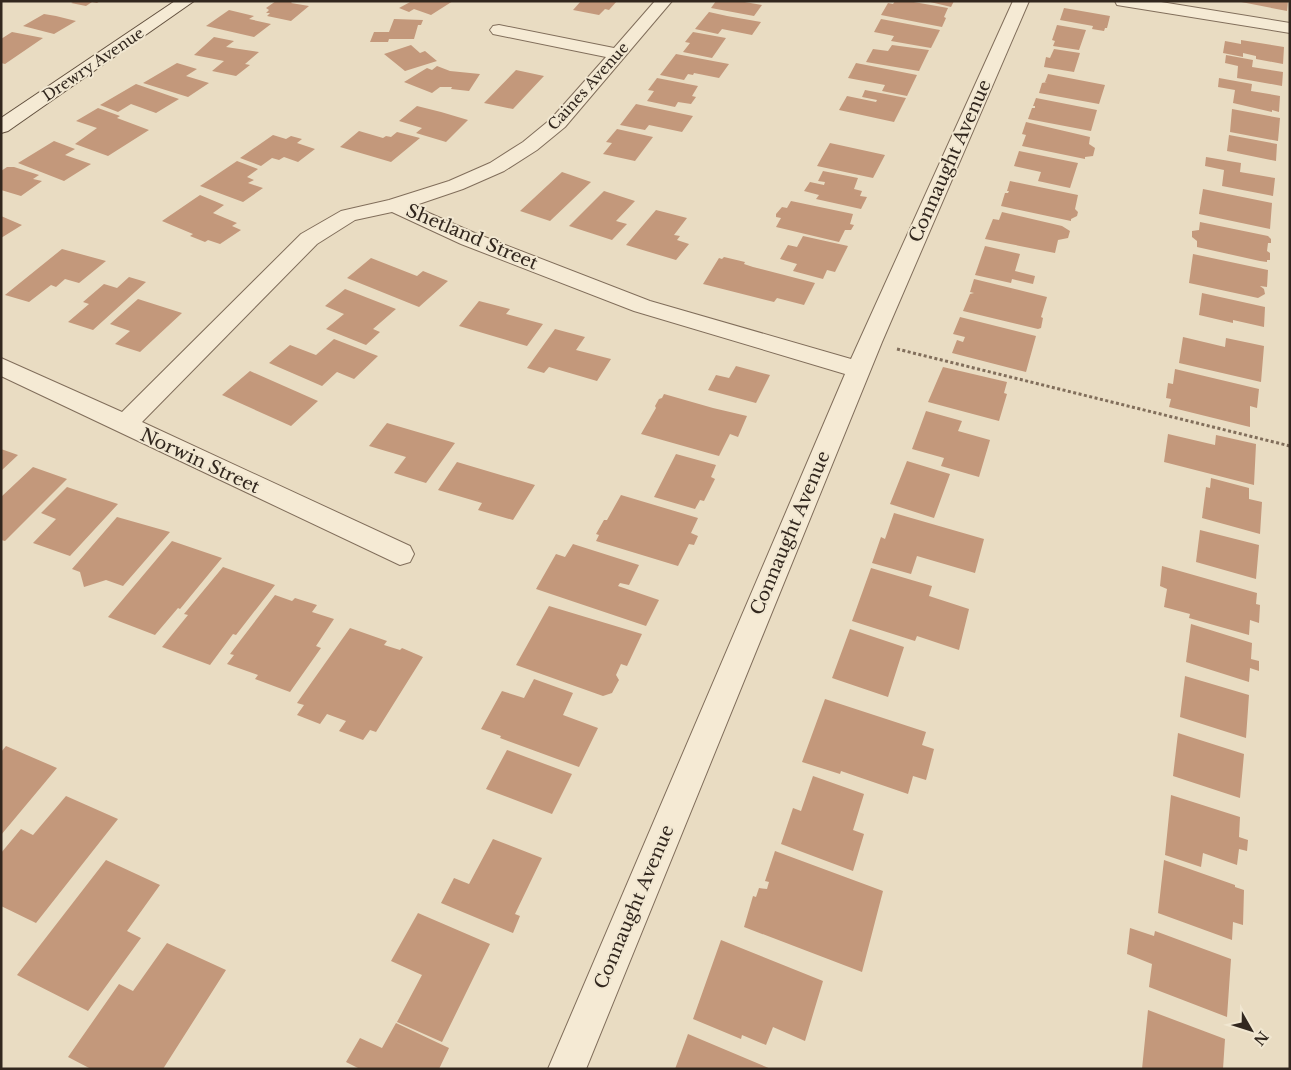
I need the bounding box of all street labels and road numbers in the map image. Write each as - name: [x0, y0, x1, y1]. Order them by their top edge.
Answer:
- street label: Drewry Avenue: [39, 23, 147, 105]
- street label: Caines Avenue: [543, 38, 633, 134]
- street label: Connaught Avenue: [904, 76, 996, 246]
- street label: Shetland Street: [403, 199, 541, 275]
- street label: Norwin Street: [137, 424, 263, 498]
- street label: Connaught Avenue: [745, 448, 835, 618]
- street label: Connaught Avenue: [589, 822, 679, 992]

